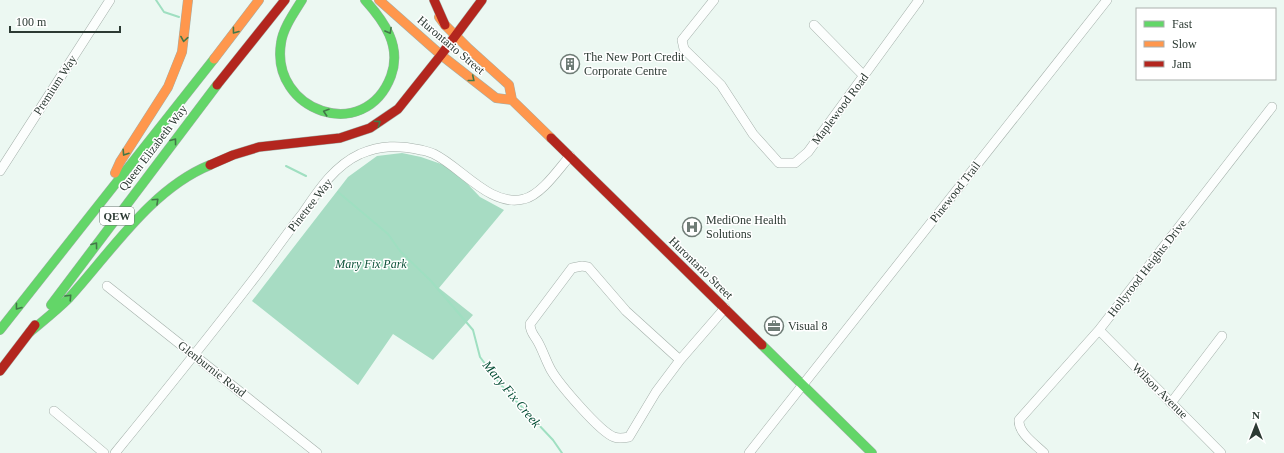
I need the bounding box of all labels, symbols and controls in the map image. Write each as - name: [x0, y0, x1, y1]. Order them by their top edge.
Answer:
- scale bar: [10, 8, 120, 34]
- legend: [1136, 8, 1276, 80]
- street label: Hurontario Street: [414, 13, 488, 78]
- text: 100 m: [16, 15, 47, 29]
- text: Fast: [1172, 17, 1193, 31]
- one-way arrow: [233, 26, 240, 33]
- one-way arrow: [384, 26, 391, 34]
- one-way arrow: [180, 36, 189, 42]
- text: Slow: [1172, 37, 1197, 51]
- place label: The New Port Credit Corporate Centre: [584, 50, 685, 78]
- street label: Premium Way: [30, 52, 80, 118]
- building icon: The New Port Credit Corporate Centre: [559, 53, 581, 75]
- text: Jam: [1172, 57, 1192, 71]
- street label: Maplewood Road: [809, 71, 871, 147]
- one-way arrow: [467, 74, 475, 81]
- street label: Queen Elizabeth Way: [116, 102, 190, 194]
- one-way arrow: [323, 108, 330, 117]
- one-way arrow: [374, 120, 381, 127]
- one-way arrow: [169, 139, 176, 146]
- one-way arrow: [123, 149, 130, 156]
- street label: Pinewood Trail: [927, 158, 984, 225]
- street label: Pinetree Way: [285, 176, 335, 234]
- one-way arrow: [151, 198, 159, 205]
- road number: QEW: [100, 207, 134, 225]
- place label: MediOne Health Solutions: [706, 213, 786, 241]
- hospital icon: MediOne Health Solutions: [681, 216, 703, 238]
- street label: Hollyrood Heights Drive: [1105, 216, 1189, 320]
- street label: Hurontario Street: [666, 234, 736, 303]
- one-way arrow: [91, 243, 98, 250]
- park label: Mary Fix Park: [334, 257, 407, 271]
- one-way arrow: [65, 294, 72, 302]
- one-way arrow: [16, 302, 23, 309]
- office icon: Visual 8: [763, 315, 785, 337]
- place label: Visual 8: [788, 319, 828, 333]
- street label: Glenburnie Road: [175, 338, 249, 400]
- water label: Mary Fix Creek: [479, 357, 544, 431]
- street label: Wilson Avenue: [1129, 360, 1191, 422]
- north arrow: [1236, 405, 1276, 445]
- text: N: [1252, 409, 1260, 421]

